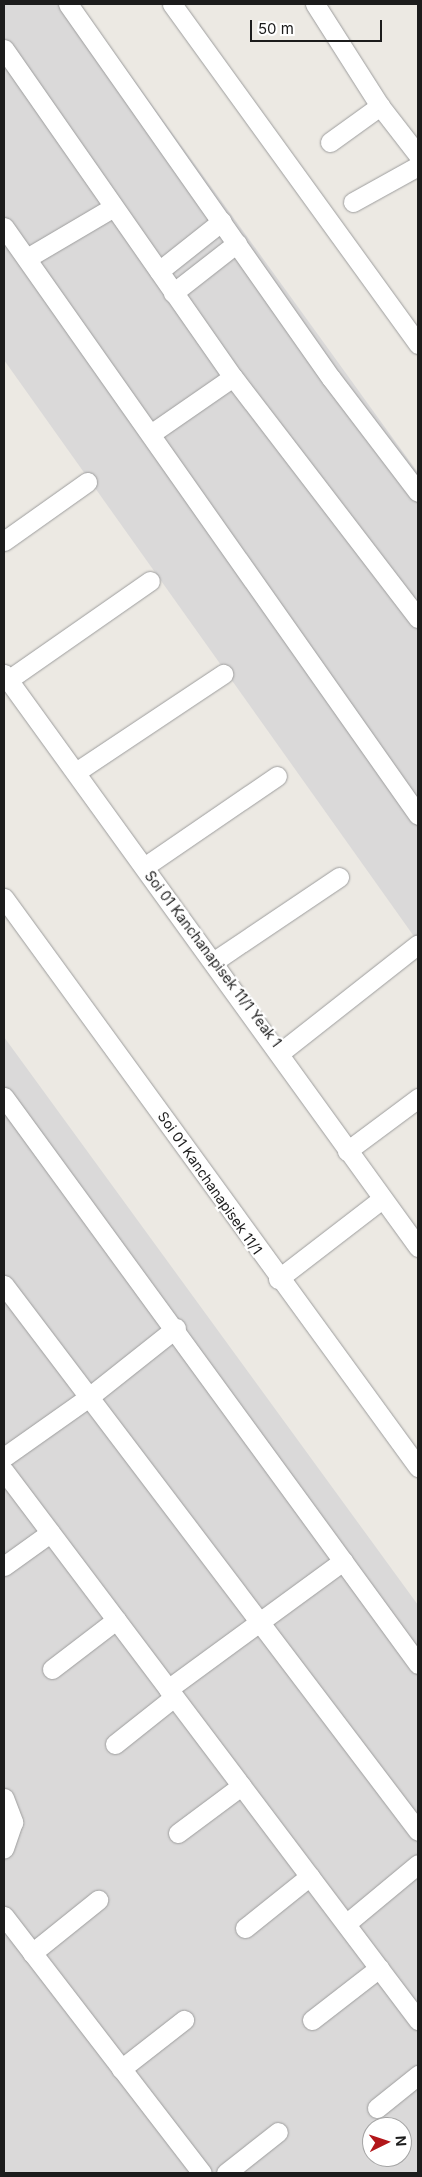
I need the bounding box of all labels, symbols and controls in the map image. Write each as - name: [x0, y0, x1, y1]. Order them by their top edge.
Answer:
- scale bar: [252, 10, 384, 42]
- text: 50 m: [258, 19, 294, 38]
- street label: Soi 01 Kanchanapisek 11/1 Yeak 1: [141, 868, 285, 1050]
- street label: Soi 01 Kanchanapisek 11/1: [154, 1108, 266, 1258]
- north arrow: [362, 2117, 412, 2167]
- text: N: [393, 2135, 410, 2147]

